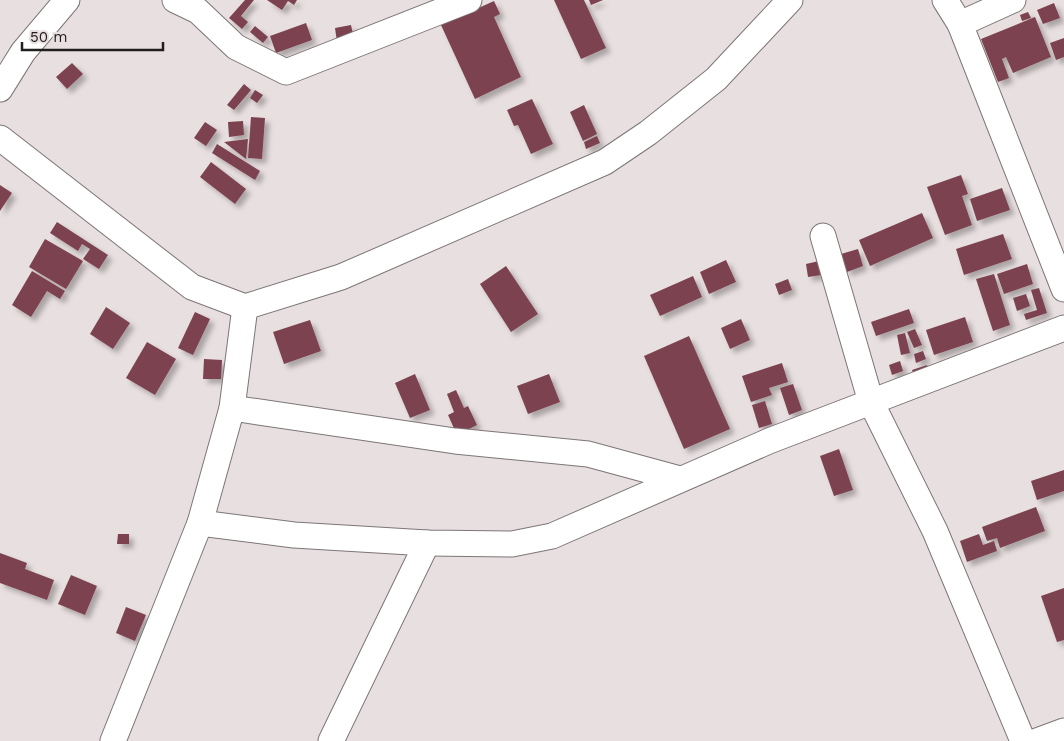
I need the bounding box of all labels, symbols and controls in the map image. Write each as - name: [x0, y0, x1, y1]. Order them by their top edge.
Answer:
- scale bar: [22, 20, 164, 52]
- text: 50 m: [30, 28, 67, 46]

